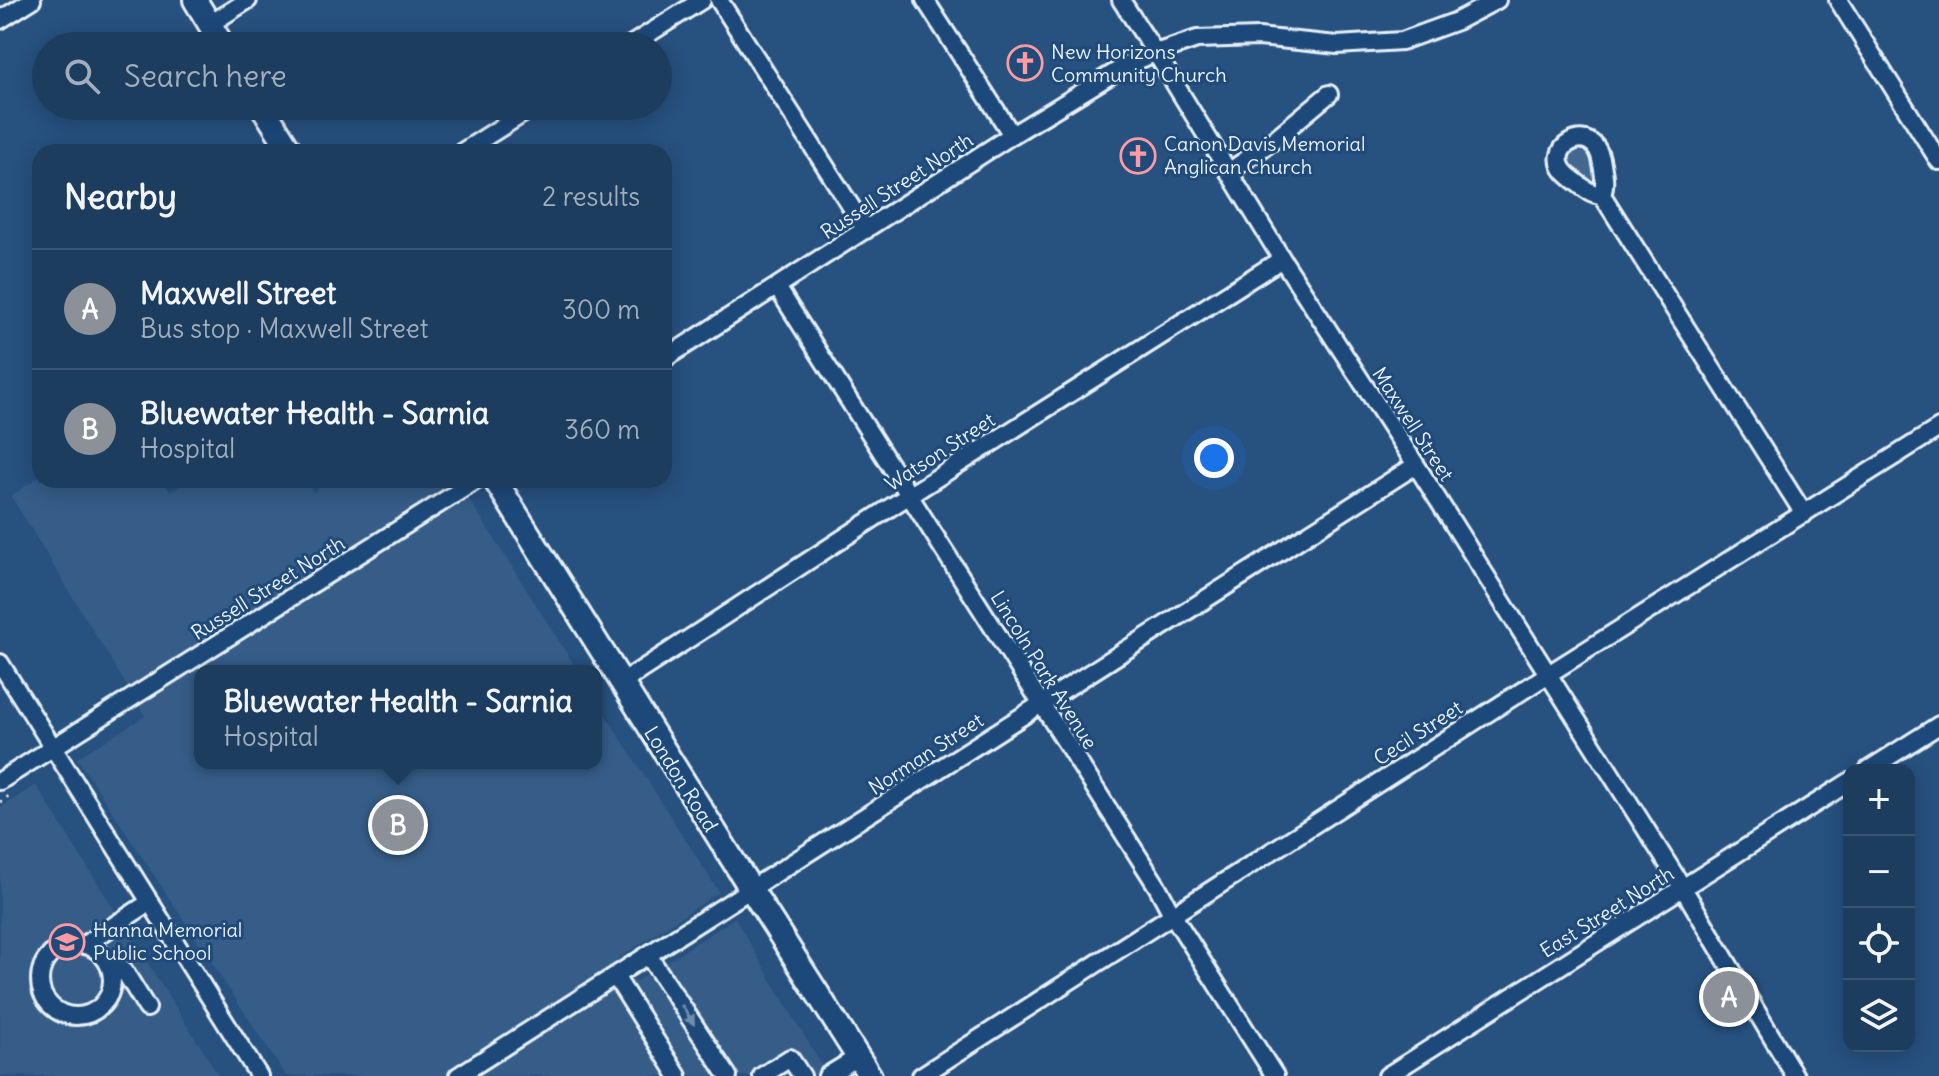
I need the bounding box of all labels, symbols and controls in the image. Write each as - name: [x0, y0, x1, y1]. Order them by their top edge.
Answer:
- search box: [32, 32, 672, 120]
- place label: New Horizons Community Church: [1051, 39, 1227, 87]
- church icon: New Horizons Community Church: [1006, 44, 1044, 82]
- icon: search: [60, 54, 104, 98]
- text: Search here: [124, 57, 287, 95]
- street label: Russell Street North: [816, 127, 978, 244]
- place label: Canon Davis Memorial Anglican Church: [1164, 131, 1365, 179]
- church icon: Canon Davis Memorial Anglican Church: [1119, 137, 1157, 175]
- text: Nearby: [64, 175, 177, 218]
- text: 2 results: [542, 180, 640, 213]
- text: Maxwell Street: [140, 274, 336, 312]
- text: A: [82, 293, 98, 326]
- text: 300 m: [562, 293, 640, 326]
- text: Bus stop · Maxwell Street: [140, 312, 429, 345]
- street label: Maxwell Street: [1367, 362, 1460, 486]
- text: Bluewater Health - Sarnia: [140, 394, 489, 432]
- street label: Watson Street: [880, 407, 999, 496]
- text: B: [81, 413, 99, 446]
- text: 360 m: [564, 413, 640, 446]
- text: Hospital: [140, 432, 235, 465]
- your location: [1194, 438, 1234, 478]
- street label: Russell Street North: [186, 530, 349, 645]
- street label: Lincoln Park Avenue: [986, 586, 1103, 754]
- popup: [194, 665, 602, 769]
- text: Bluewater Health - Sarnia: [223, 682, 573, 720]
- street label: Cecil Street: [1369, 695, 1467, 770]
- street label: Norman Street: [864, 707, 988, 800]
- text: Hospital: [223, 720, 319, 753]
- street label: London Road: [639, 721, 724, 836]
- map controls: [1843, 764, 1915, 1052]
- button: +: [1843, 764, 1915, 836]
- pin: B: [372, 795, 424, 855]
- button: −: [1843, 836, 1915, 908]
- street label: East Street North: [1535, 860, 1678, 963]
- button: locate: [1843, 908, 1915, 980]
- place label: Hanna Memorial Public School: [93, 917, 242, 965]
- school or university icon: Hanna Memorial Public School: [48, 923, 86, 961]
- pin: A: [1703, 967, 1755, 1027]
- button: layers: [1843, 980, 1915, 1052]
- one-way arrow: [680, 1005, 695, 1026]

